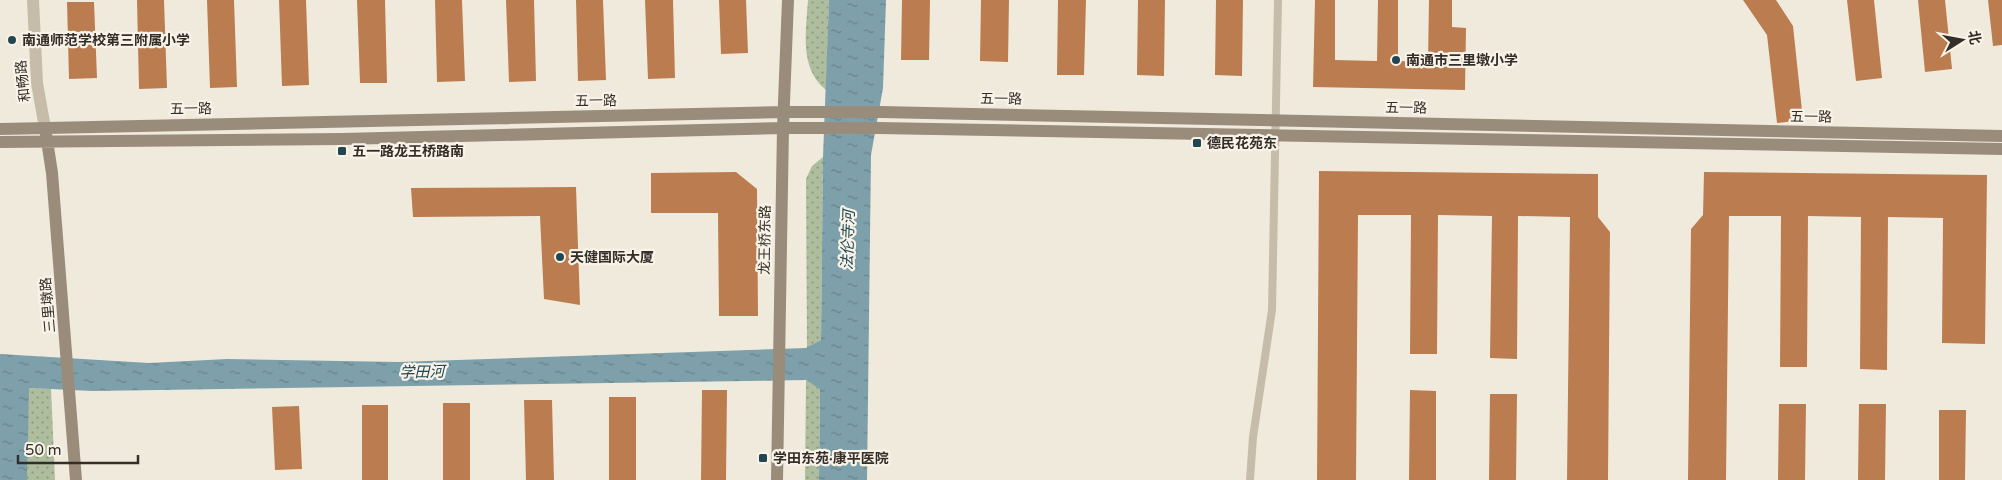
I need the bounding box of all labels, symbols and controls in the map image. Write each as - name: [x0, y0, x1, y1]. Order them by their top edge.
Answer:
- north arrow: [1937, 15, 1987, 65]
- text: 北: [1965, 29, 1984, 46]
- place label: 南通师范学校第三附属小学: [22, 32, 190, 49]
- marker: 南通师范学校第三附属小学: [6, 34, 18, 46]
- place label: 南通市三里墩小学: [1406, 52, 1518, 69]
- marker: 南通市三里墩小学: [1390, 54, 1402, 66]
- street label: 和畅路: [12, 59, 34, 103]
- street label: 五一路: [980, 90, 1022, 108]
- street label: 五一路: [575, 92, 617, 110]
- street label: 五一路: [1385, 99, 1427, 117]
- street label: 五一路: [170, 100, 212, 118]
- street label: 五一路: [1790, 108, 1832, 126]
- place label: 德民花苑东: [1207, 135, 1277, 152]
- marker: 德民花苑东: [1191, 137, 1203, 149]
- place label: 五一路龙王桥路南: [352, 143, 464, 160]
- marker: 五一路龙王桥路南: [336, 145, 348, 157]
- street label: 龙王桥东路: [756, 205, 774, 275]
- water label: 法伦寺河: [838, 207, 858, 270]
- place label: 天健国际大厦: [570, 249, 654, 266]
- marker: 天健国际大厦: [554, 251, 566, 263]
- street label: 三里墩路: [37, 276, 59, 334]
- water label: 学田河: [399, 363, 448, 381]
- scale bar: [18, 432, 138, 464]
- text: 50 m: [25, 441, 62, 459]
- place label: 学田东苑·康平医院: [773, 450, 889, 467]
- marker: 学田东苑·康平医院: [757, 452, 769, 464]

